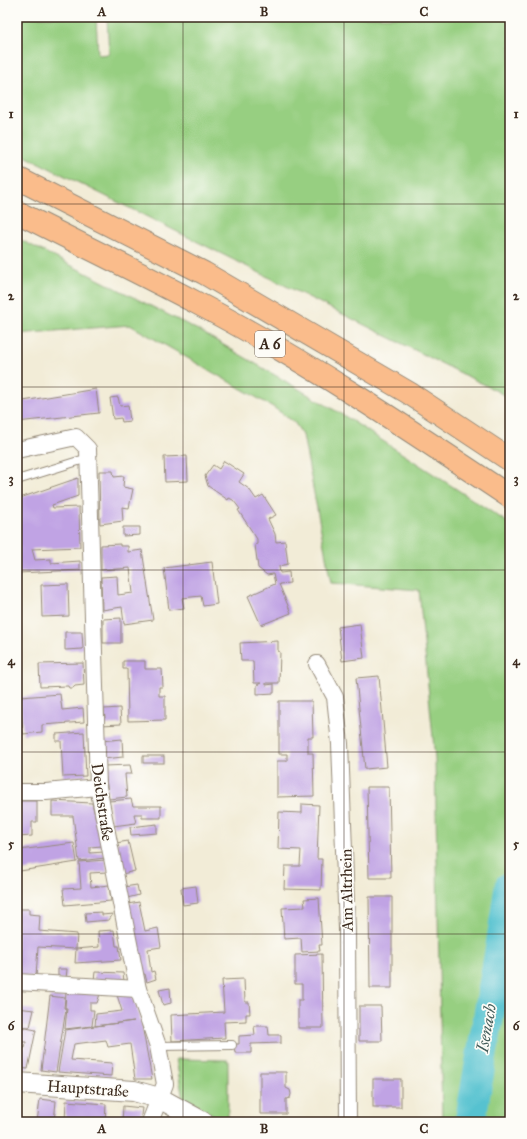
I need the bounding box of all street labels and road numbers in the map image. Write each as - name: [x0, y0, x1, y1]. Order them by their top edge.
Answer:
- road number: A 6: [255, 331, 285, 357]
- street label: Deichstraße: [88, 762, 117, 843]
- street label: Am Altrhein: [336, 848, 357, 933]
- street label: Hauptstraße: [46, 1076, 130, 1101]

